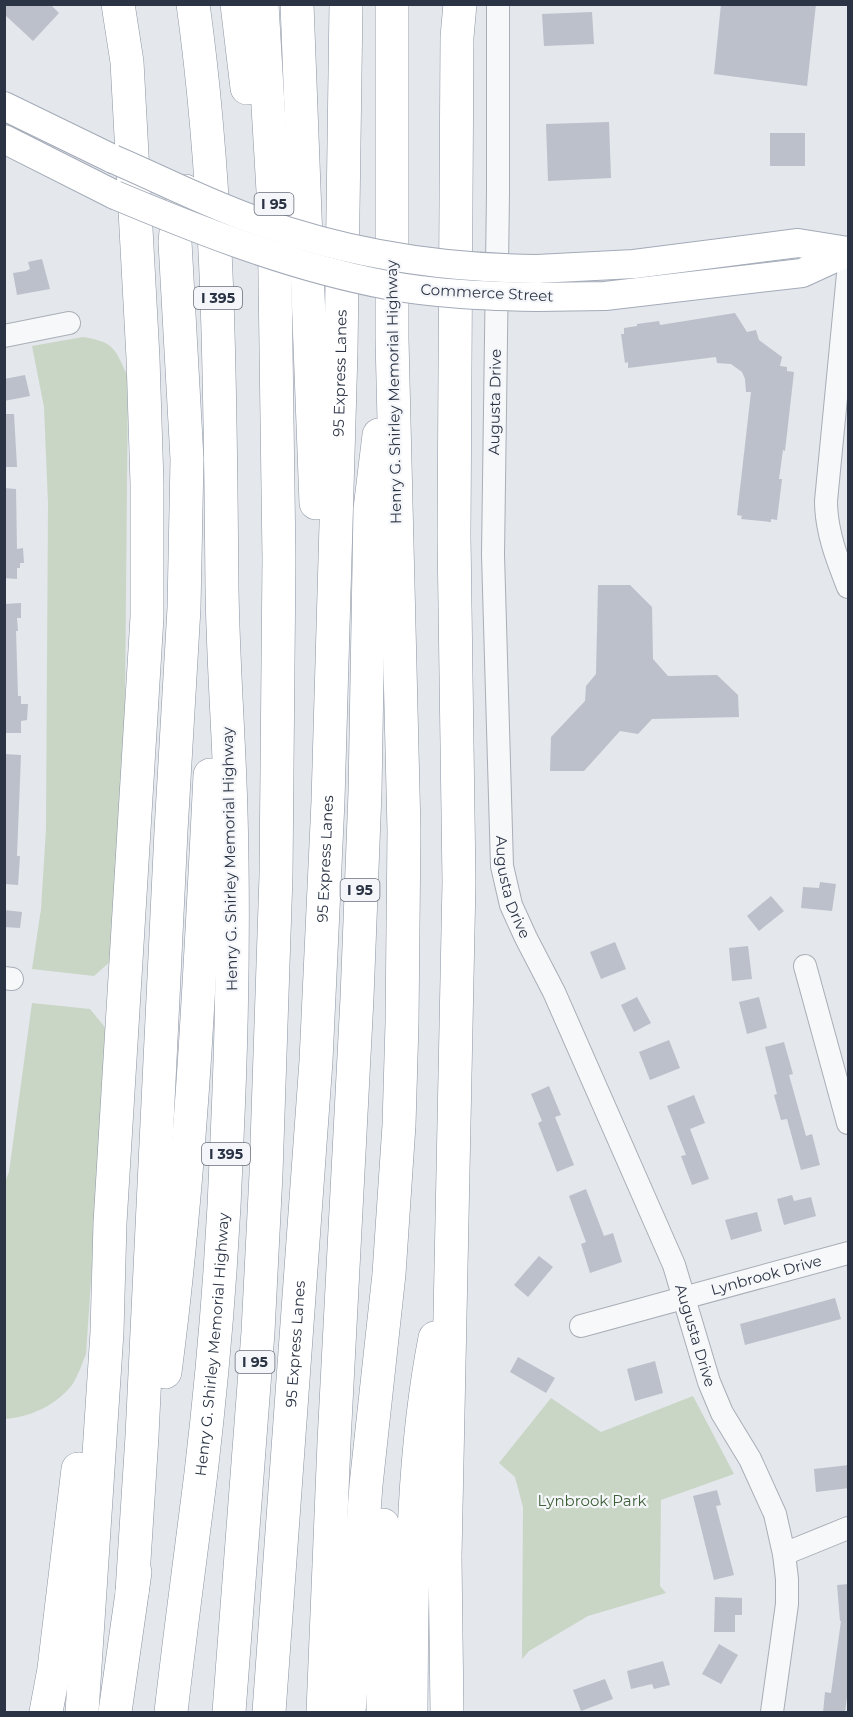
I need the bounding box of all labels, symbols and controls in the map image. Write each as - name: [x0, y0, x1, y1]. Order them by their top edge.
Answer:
- road number: I 95: [254, 193, 294, 215]
- street label: Henry G. Shirley Memorial Highway: [382, 259, 405, 524]
- street label: Commerce Street: [420, 280, 554, 305]
- road number: I 395: [194, 287, 242, 309]
- street label: 95 Express Lanes: [329, 309, 351, 437]
- street label: Augusta Drive: [484, 349, 505, 455]
- street label: Henry G. Shirley Memorial Highway: [218, 726, 241, 991]
- street label: 95 Express Lanes: [312, 795, 337, 923]
- street label: Augusta Drive: [492, 835, 535, 941]
- road number: I 95: [340, 879, 380, 901]
- road number: I 395: [202, 1143, 250, 1165]
- street label: Henry G. Shirley Memorial Highway: [191, 1211, 233, 1477]
- street label: Lynbrook Drive: [709, 1251, 824, 1299]
- street label: 95 Express Lanes: [281, 1280, 309, 1408]
- street label: Augusta Drive: [671, 1282, 720, 1390]
- road number: I 95: [236, 1351, 274, 1373]
- park label: Lynbrook Park: [537, 1491, 647, 1510]

